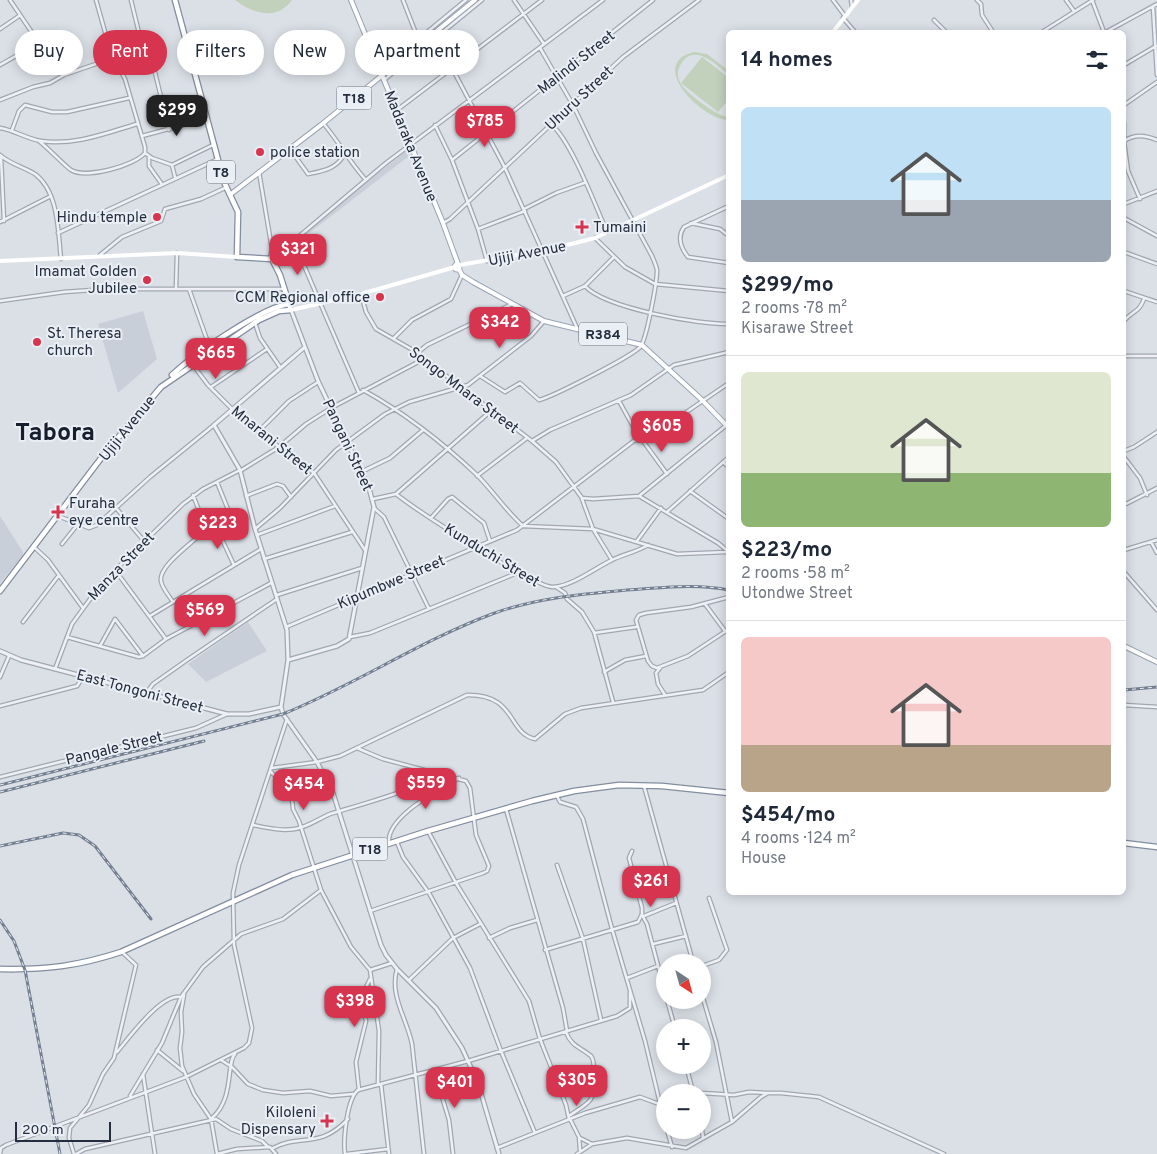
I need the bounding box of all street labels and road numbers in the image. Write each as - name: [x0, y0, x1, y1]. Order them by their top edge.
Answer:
- street label: Malindi Street: [534, 27, 619, 99]
- street label: Uhuru Street: [542, 63, 618, 135]
- road number: T18: [336, 86, 372, 110]
- street label: Madaraka Avenue: [379, 88, 441, 205]
- road number: T8: [207, 160, 235, 183]
- street label: Ujiji Avenue: [487, 238, 568, 271]
- road number: R384: [579, 322, 627, 346]
- street label: Songo Mnara Street: [404, 344, 522, 439]
- street label: Ujiji Avenue: [96, 392, 160, 466]
- street label: Pangani Street: [317, 396, 376, 495]
- street label: Mnarani Street: [226, 403, 316, 480]
- street label: Kunduchi Street: [440, 520, 543, 592]
- street label: Manza Street: [85, 529, 160, 605]
- street label: Kipumbwe Street: [335, 552, 448, 615]
- street label: East Tongoni Street: [74, 666, 205, 718]
- street label: Pangale Street: [64, 728, 165, 771]
- road number: T18: [352, 838, 388, 861]

